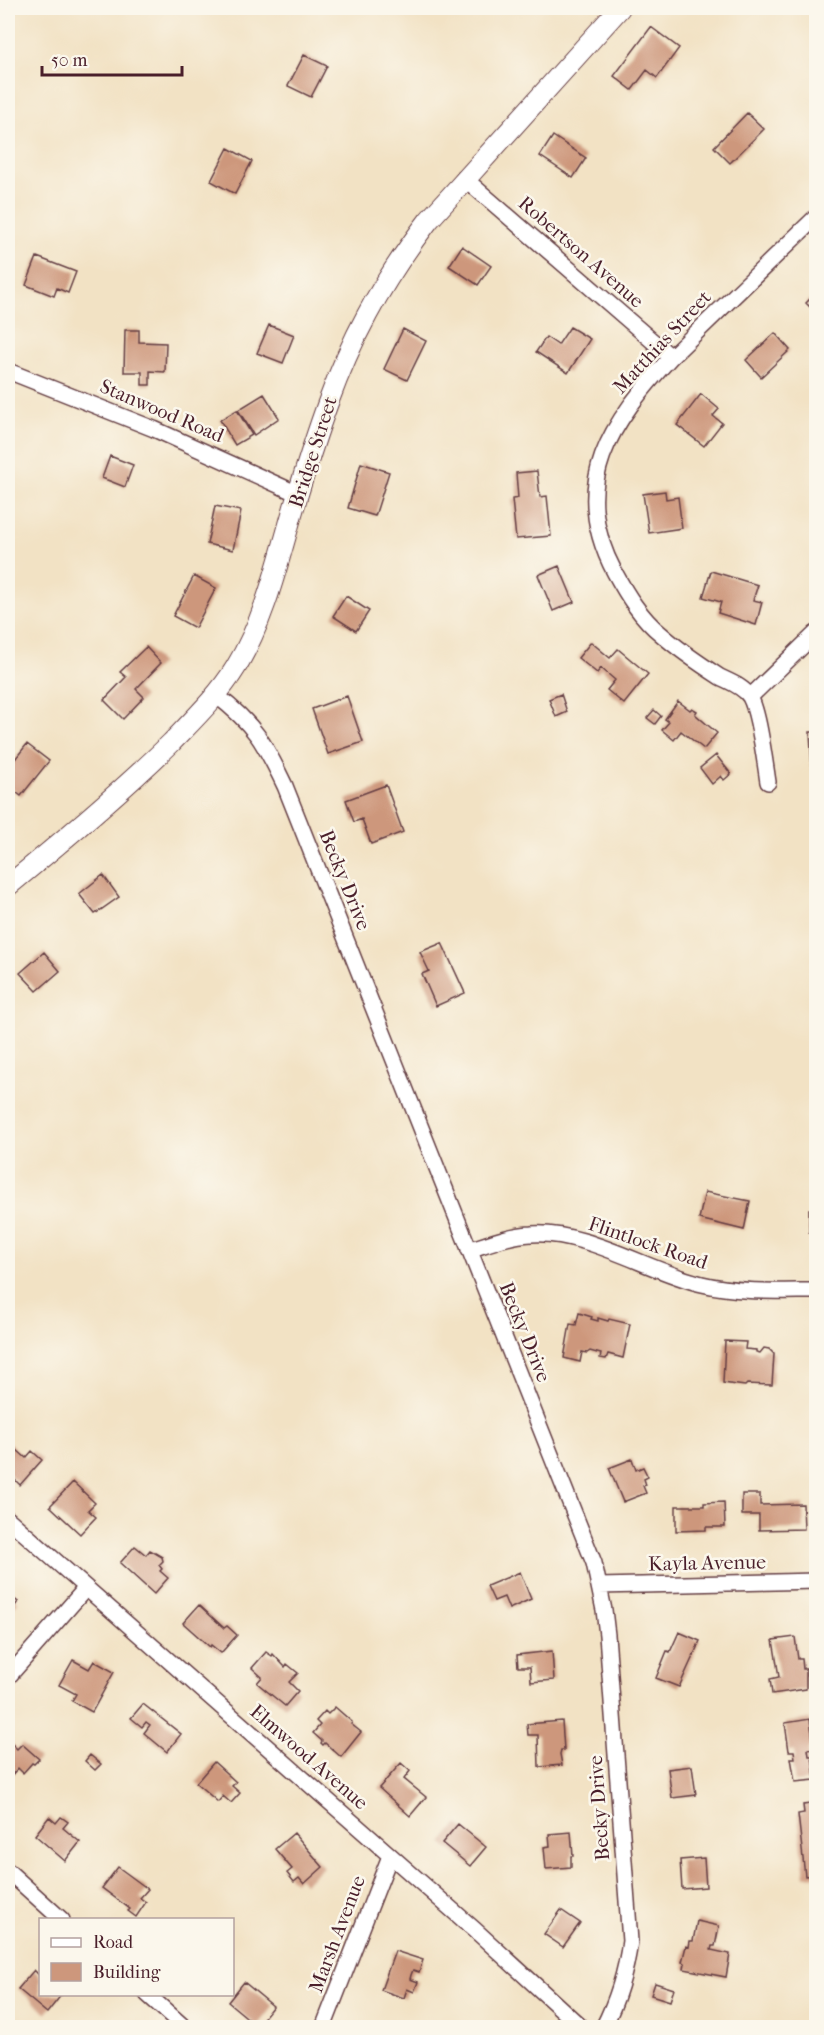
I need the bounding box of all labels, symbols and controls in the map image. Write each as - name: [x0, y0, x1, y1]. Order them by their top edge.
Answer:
- scale bar: [42, 39, 182, 77]
- text: 50 m: [51, 50, 88, 71]
- street label: Robertson Avenue: [514, 191, 648, 313]
- street label: Matthias Street: [608, 286, 716, 398]
- street label: Stanwood Road: [97, 375, 228, 448]
- street label: Bridge Street: [284, 393, 342, 511]
- street label: Becky Drive: [315, 827, 376, 933]
- street label: Flintlock Road: [585, 1212, 712, 1274]
- street label: Becky Drive: [495, 1279, 556, 1385]
- street label: Kayla Avenue: [648, 1550, 766, 1576]
- street label: Elmwood Avenue: [245, 1700, 373, 1814]
- street label: Becky Drive: [584, 1754, 614, 1862]
- street label: Marsh Avenue: [304, 1872, 370, 1996]
- legend: [39, 1918, 234, 1996]
- text: Road: [93, 1932, 133, 1953]
- text: Building: [93, 1962, 161, 1983]

